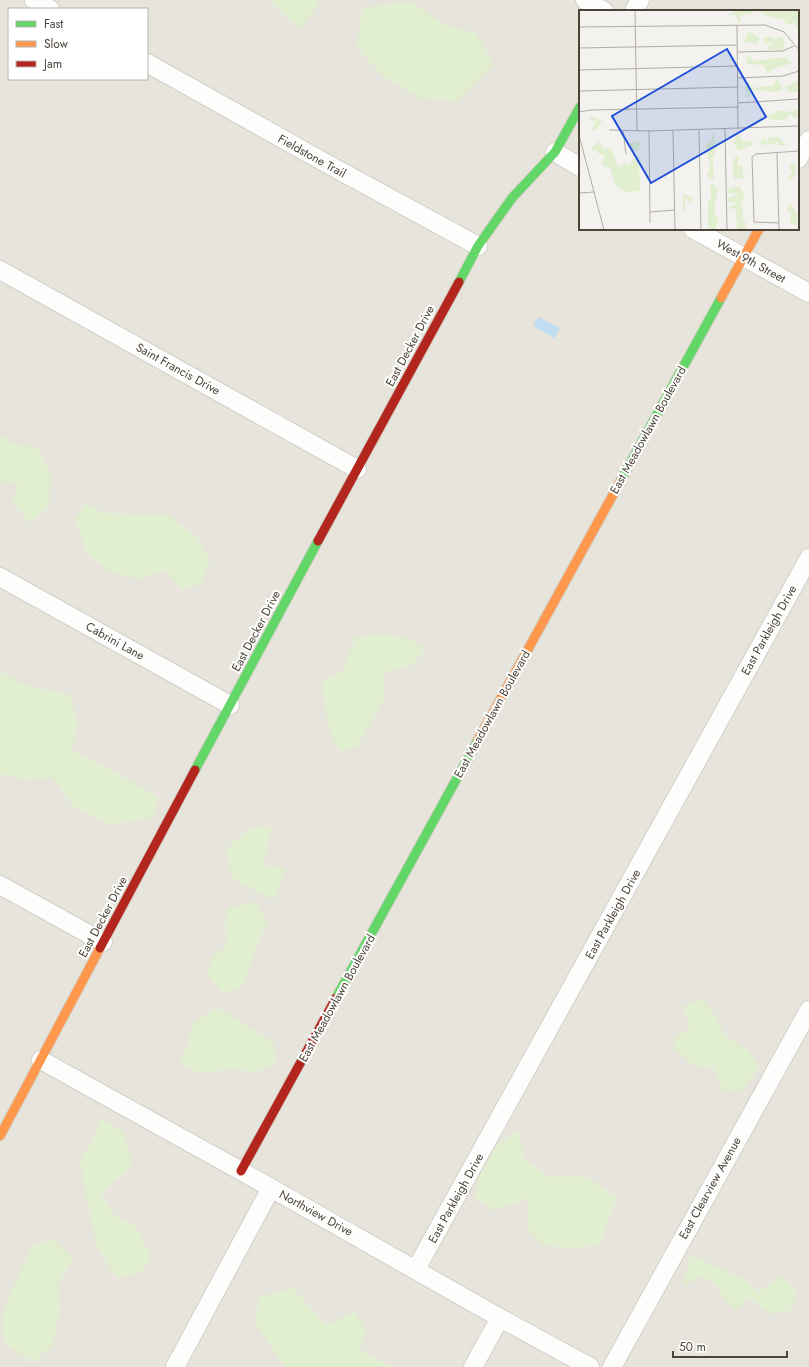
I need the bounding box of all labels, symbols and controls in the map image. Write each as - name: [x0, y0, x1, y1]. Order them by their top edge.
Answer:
- legend: [8, 8, 148, 80]
- inset map: [579, 10, 799, 230]
- text: Fast: [44, 15, 63, 33]
- text: Slow: [44, 35, 69, 53]
- text: Jam: [42, 55, 62, 73]
- street label: Fieldstone Trail: [275, 130, 349, 182]
- street label: West 9th Street: [713, 235, 789, 288]
- street label: East Decker Drive: [381, 302, 439, 390]
- street label: Saint Francis Drive: [132, 338, 224, 400]
- street label: East Meadowlawn Boulevard: [605, 363, 691, 497]
- street label: East Parkleigh Drive: [737, 582, 801, 678]
- street label: East Decker Drive: [227, 587, 285, 675]
- street label: Cabrini Lane: [82, 617, 148, 665]
- street label: East Meadowlawn Boulevard: [449, 647, 535, 781]
- street label: East Parkleigh Drive: [581, 866, 645, 962]
- street label: East Decker Drive: [74, 873, 132, 961]
- street label: East Meadowlawn Boulevard: [294, 931, 380, 1065]
- street label: East Clearview Avenue: [674, 1134, 746, 1242]
- street label: East Parkleigh Drive: [424, 1150, 488, 1246]
- street label: Northview Drive: [276, 1185, 356, 1241]
- scale bar: [673, 1333, 787, 1359]
- text: 50 m: [679, 1338, 706, 1356]

